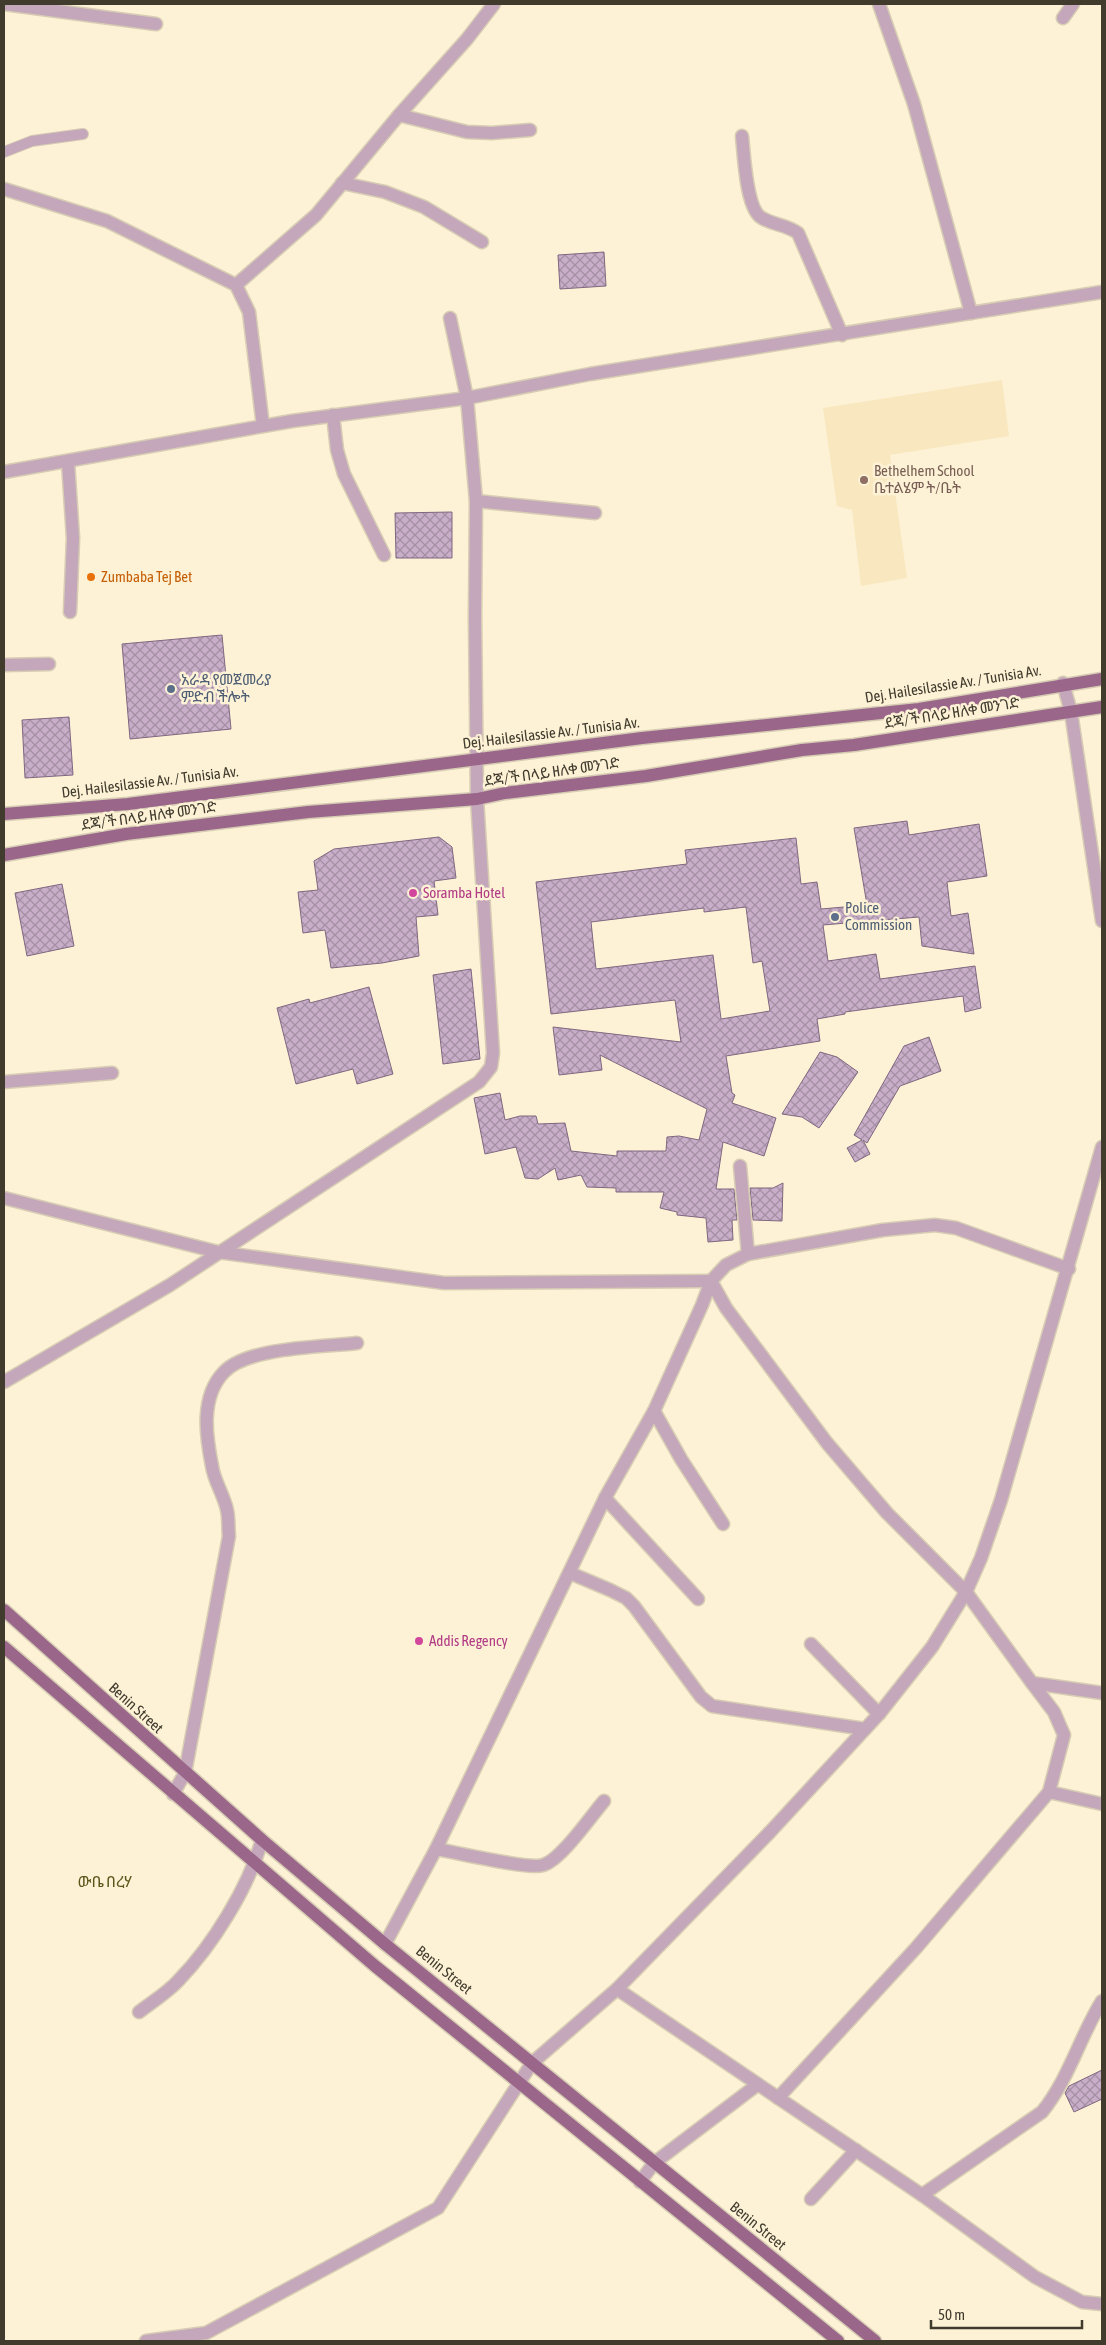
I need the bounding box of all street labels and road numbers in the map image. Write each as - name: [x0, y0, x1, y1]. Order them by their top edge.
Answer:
- street label: Dej. Hailesilassie Av. / Tunisia Av.: [864, 661, 1042, 706]
- street label: ደጃ/ች በላይ ዘለቀ መንገድ: [883, 693, 1021, 732]
- street label: Dej. Hailesilassie Av. / Tunisia Av.: [462, 713, 641, 752]
- street label: ደጃ/ች በላይ ዘለቀ መንገድ: [483, 754, 621, 789]
- street label: Dej. Hailesilassie Av. / Tunisia Av.: [61, 762, 240, 801]
- street label: ደጃ/ች በላይ ዘለቀ መንገድ: [80, 798, 218, 833]
- street label: Benin Street: [106, 1679, 167, 1736]
- street label: Benin Street: [413, 1942, 476, 1997]
- street label: Benin Street: [727, 2198, 790, 2253]

